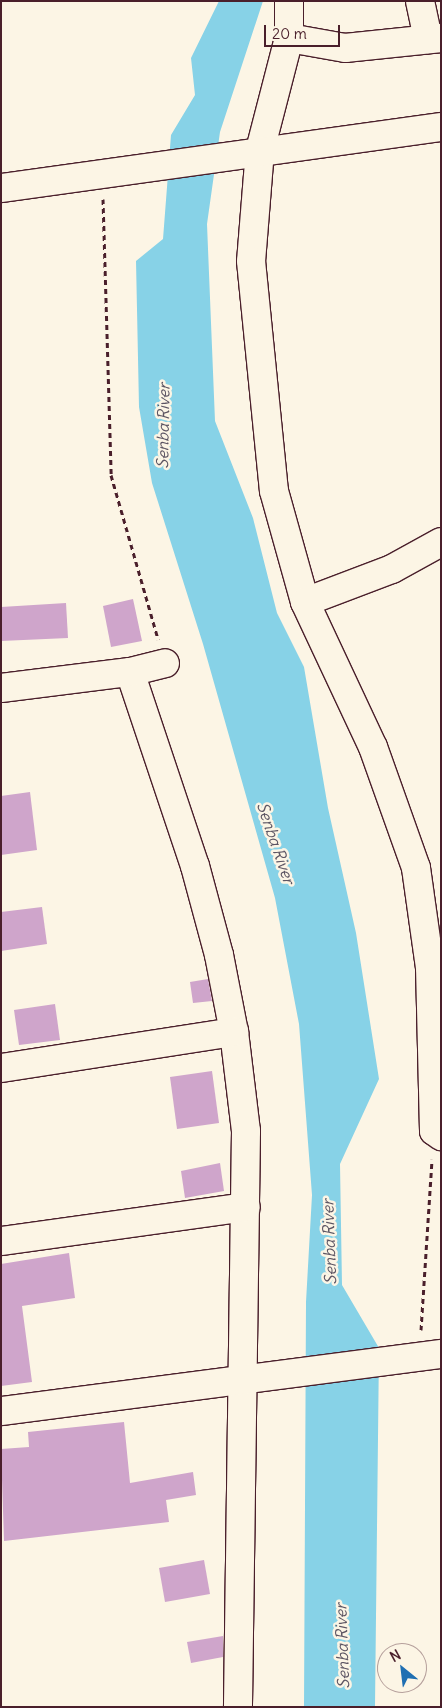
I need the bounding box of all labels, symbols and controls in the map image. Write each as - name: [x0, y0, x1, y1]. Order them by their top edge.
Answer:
- scale bar: [267, 15, 343, 47]
- text: 20 m: [272, 24, 307, 43]
- water label: Senba River: [153, 383, 173, 469]
- water label: Senba River: [253, 800, 299, 886]
- water label: Senba River: [318, 1199, 340, 1285]
- water label: Senba River: [331, 1603, 353, 1689]
- north arrow: [377, 1643, 427, 1693]
- text: N: [387, 1646, 404, 1666]

